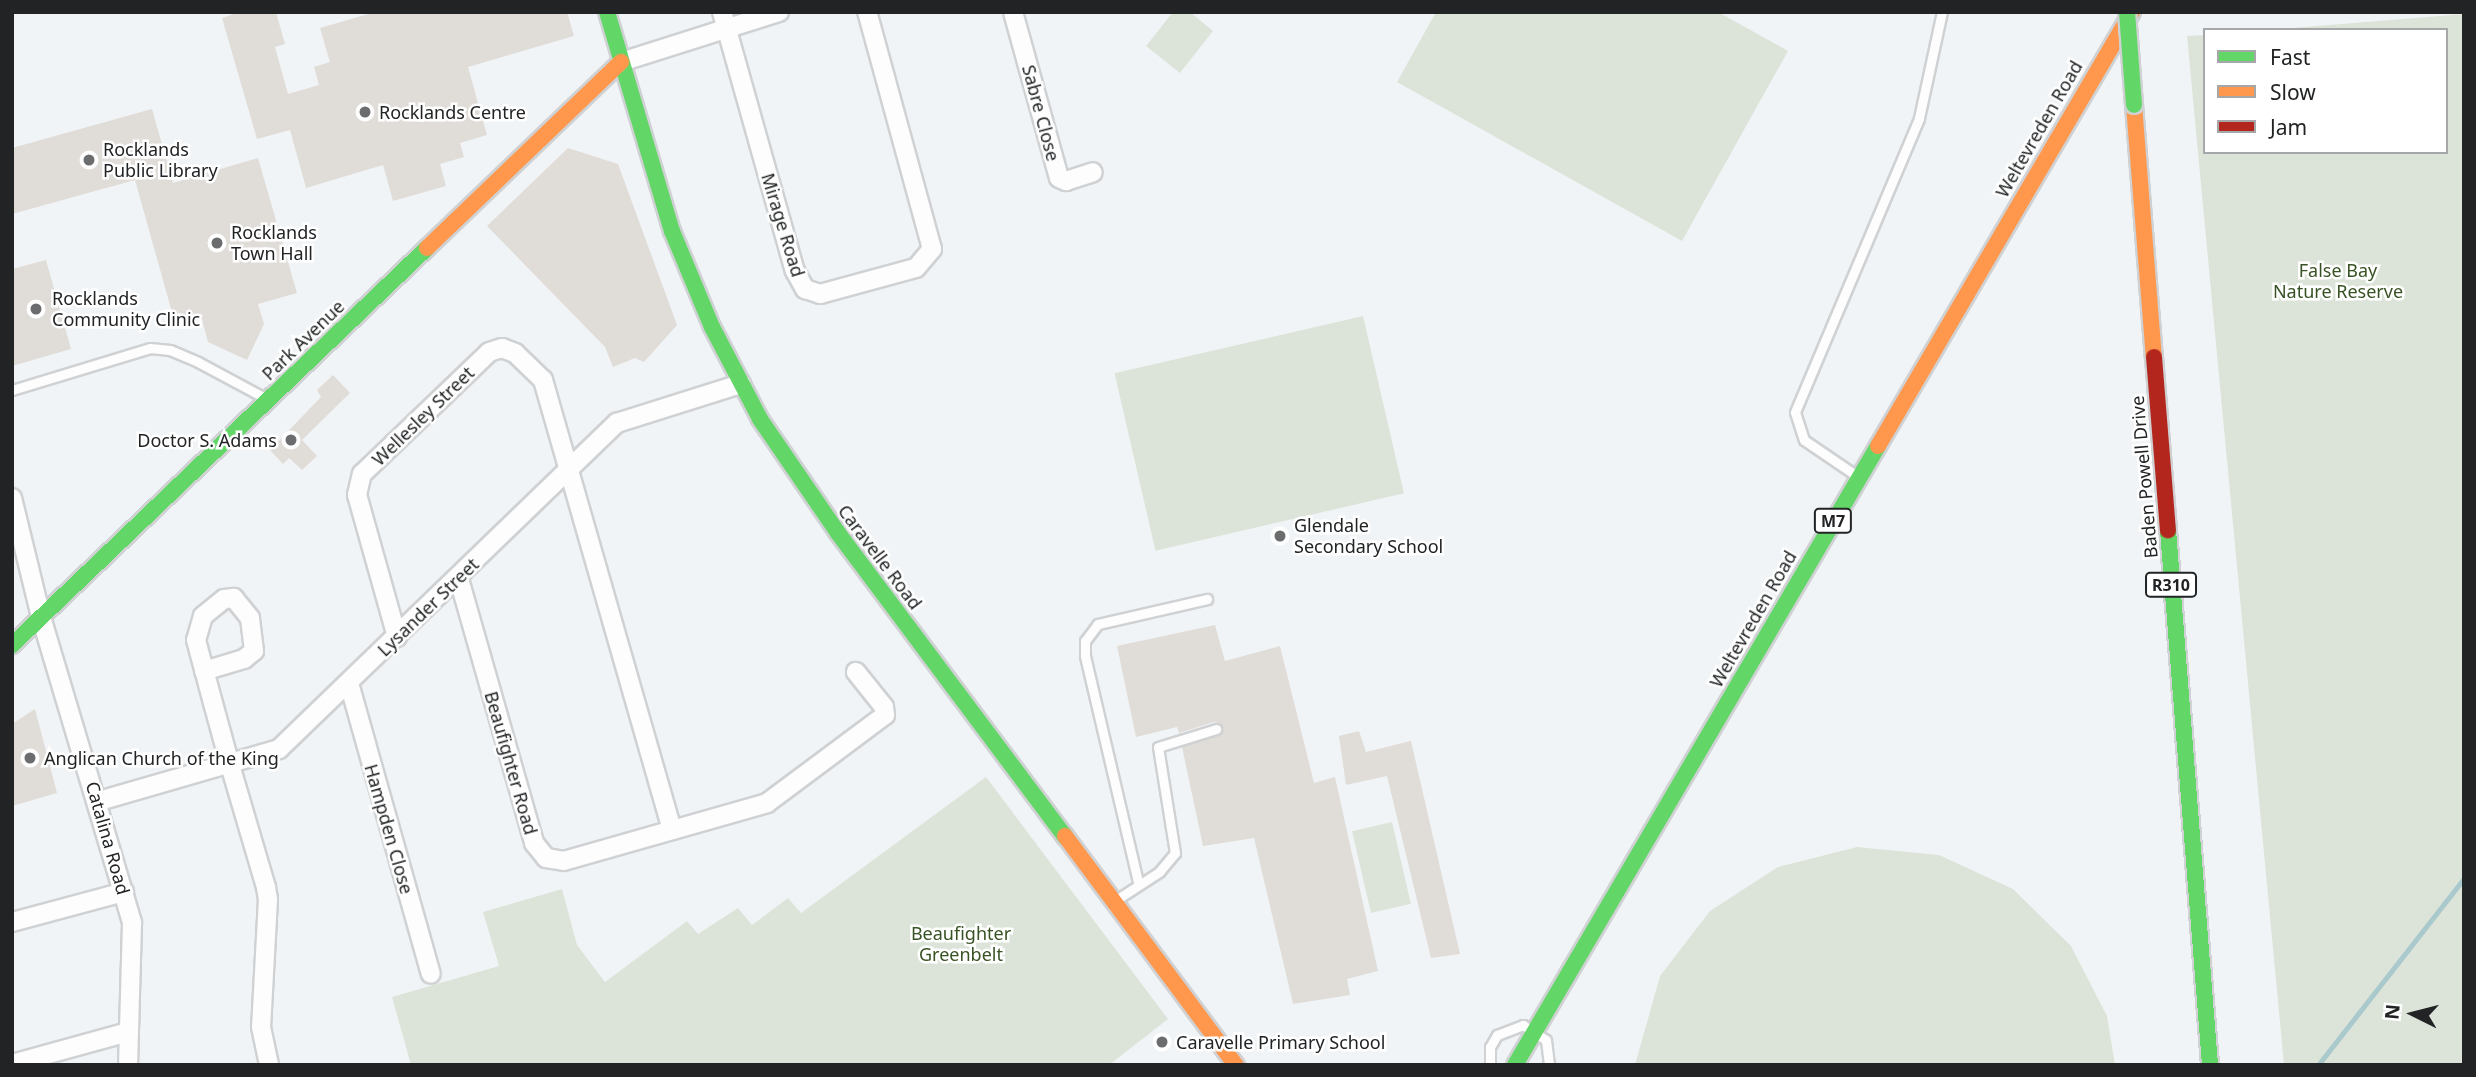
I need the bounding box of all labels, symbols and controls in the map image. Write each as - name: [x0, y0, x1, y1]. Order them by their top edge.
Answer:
- legend: [2203, 28, 2448, 154]
- text: Fast: [2270, 43, 2310, 71]
- street label: Weltevreden Road: [1991, 57, 2087, 201]
- street label: Sabre Close: [1018, 63, 1064, 163]
- text: Slow: [2270, 78, 2316, 106]
- place label: Rocklands Centre: [379, 101, 526, 123]
- marker: Rocklands Centre: [357, 104, 373, 120]
- text: Jam: [2270, 113, 2307, 141]
- place label: Rocklands Public Library: [103, 139, 218, 182]
- marker: Rocklands Public Library: [81, 152, 97, 168]
- street label: Mirage Road: [757, 171, 809, 279]
- place label: Rocklands Town Hall: [231, 222, 317, 264]
- marker: Rocklands Town Hall: [209, 235, 225, 251]
- park label: False Bay Nature Reserve: [2273, 260, 2403, 302]
- place label: Rocklands Community Clinic: [52, 288, 200, 330]
- street label: Park Avenue: [257, 295, 349, 385]
- marker: Rocklands Community Clinic: [26, 299, 46, 319]
- street label: Wellesley Street: [368, 362, 478, 470]
- street label: Baden Powell Drive: [2126, 395, 2162, 559]
- place label: Doctor S. Adams: [137, 429, 277, 451]
- marker: Doctor S. Adams: [283, 432, 299, 448]
- street label: Caravelle Road: [834, 500, 926, 614]
- road number: M7: [1814, 508, 1852, 534]
- place label: Glendale Secondary School: [1294, 515, 1443, 558]
- marker: Glendale Secondary School: [1272, 528, 1288, 544]
- street label: Weltevreden Road: [1705, 547, 1801, 691]
- street label: Lysander Street: [373, 553, 483, 661]
- road number: R310: [2145, 572, 2197, 598]
- street label: Beaufighter Road: [480, 689, 542, 837]
- place label: Anglican Church of the King: [44, 747, 279, 769]
- marker: Anglican Church of the King: [22, 750, 38, 766]
- street label: Hampden Close: [360, 762, 418, 896]
- street label: Catalina Road: [82, 779, 134, 897]
- park label: Beaufighter Greenbelt: [911, 923, 1011, 965]
- north arrow: [2378, 979, 2448, 1049]
- text: N: [2378, 1003, 2406, 1021]
- place label: Caravelle Primary School: [1176, 1031, 1385, 1053]
- marker: Caravelle Primary School: [1154, 1034, 1170, 1050]

